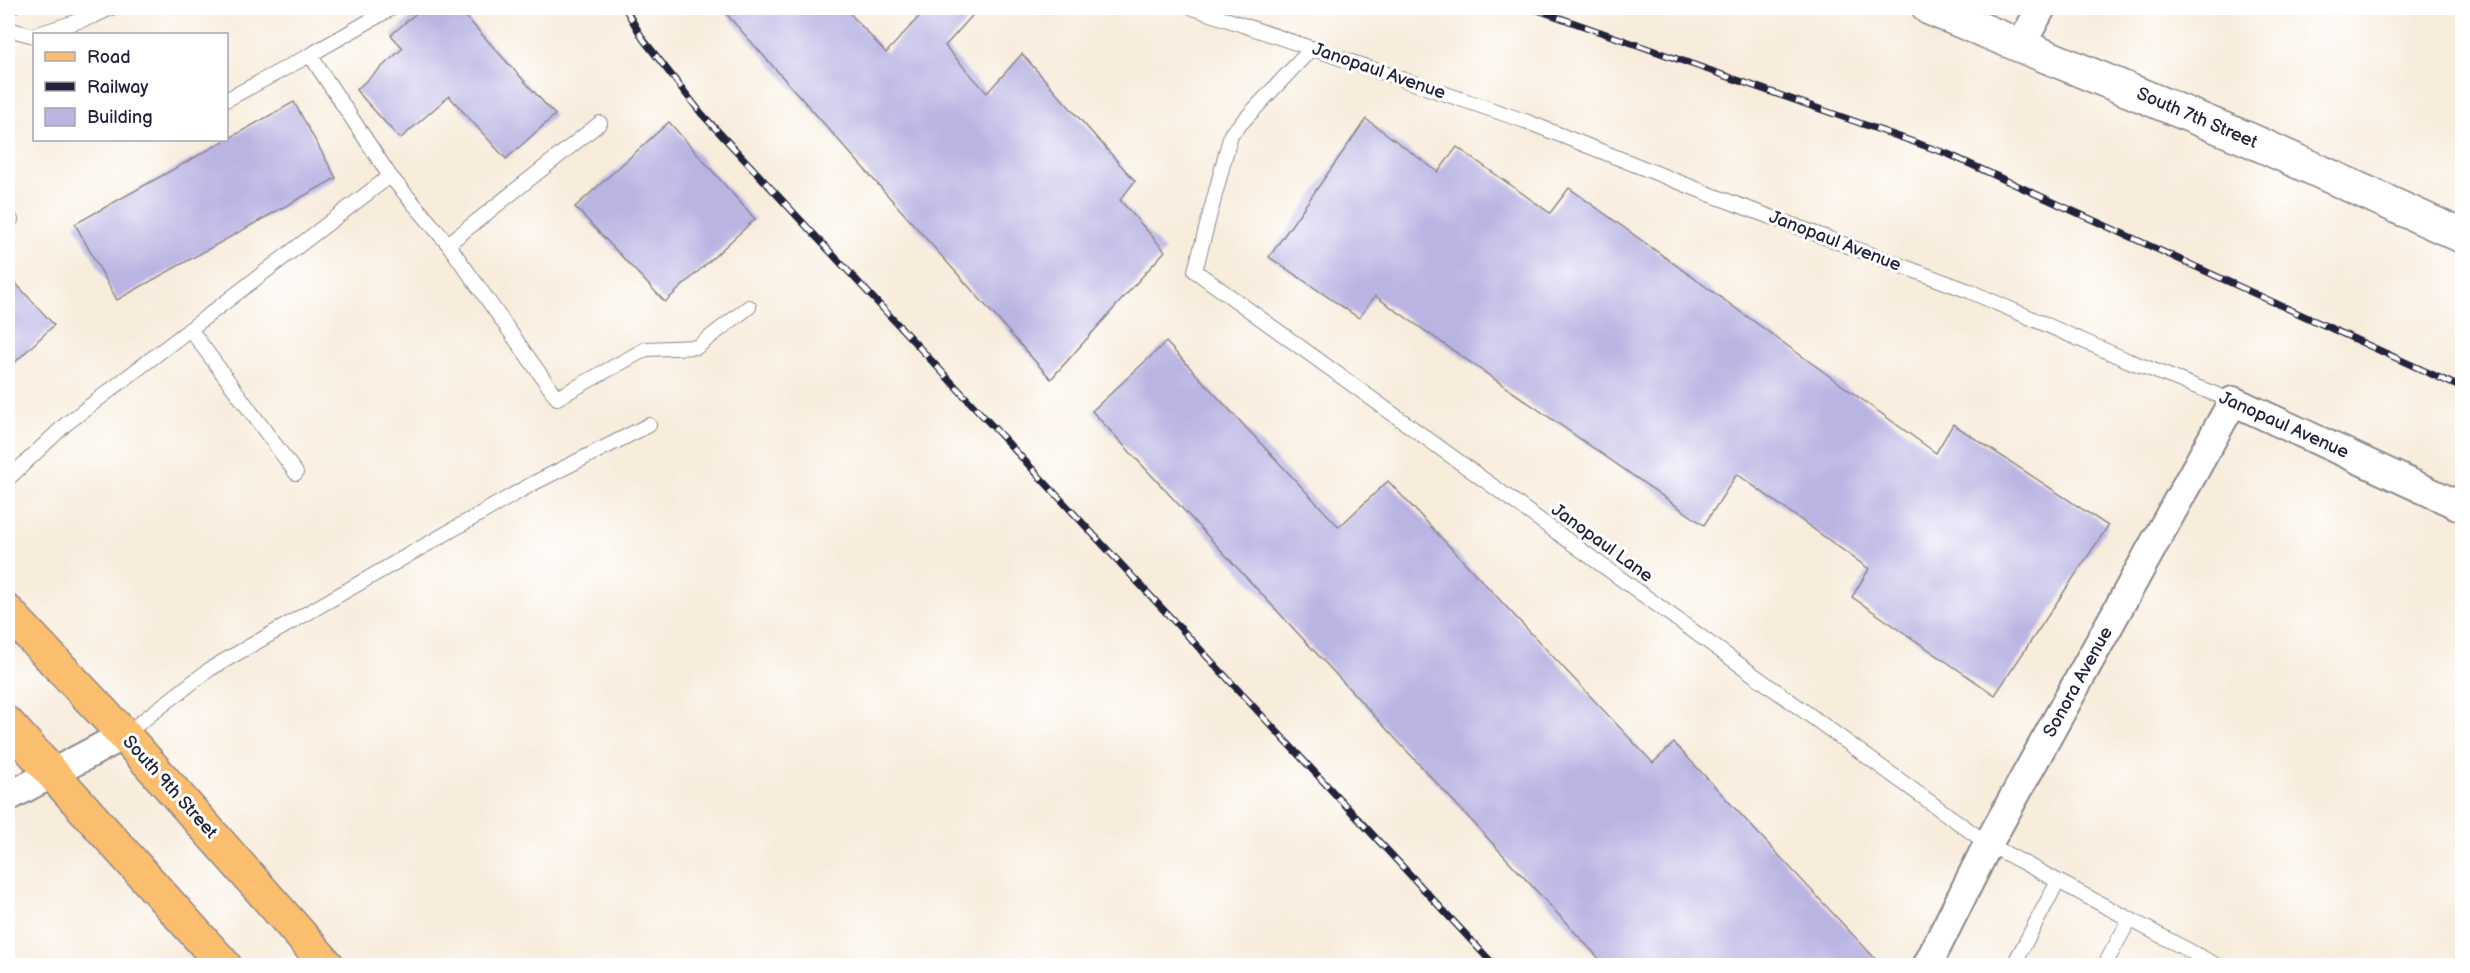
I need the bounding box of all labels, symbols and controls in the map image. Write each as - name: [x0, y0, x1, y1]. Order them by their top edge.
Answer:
- legend: [33, 33, 228, 141]
- street label: Janopaul Avenue: [1310, 38, 1449, 104]
- text: Road: [87, 47, 131, 68]
- text: Railway: [87, 77, 149, 98]
- street label: South 7th Street: [2133, 83, 2261, 153]
- text: Building: [87, 107, 153, 128]
- street label: Janopaul Avenue: [1766, 206, 1904, 276]
- street label: Janopaul Avenue: [2216, 387, 2352, 463]
- street label: Janopaul Lane: [1547, 499, 1657, 587]
- street label: Sonora Avenue: [2039, 623, 2117, 741]
- street label: South 9th Street: [118, 731, 222, 843]

